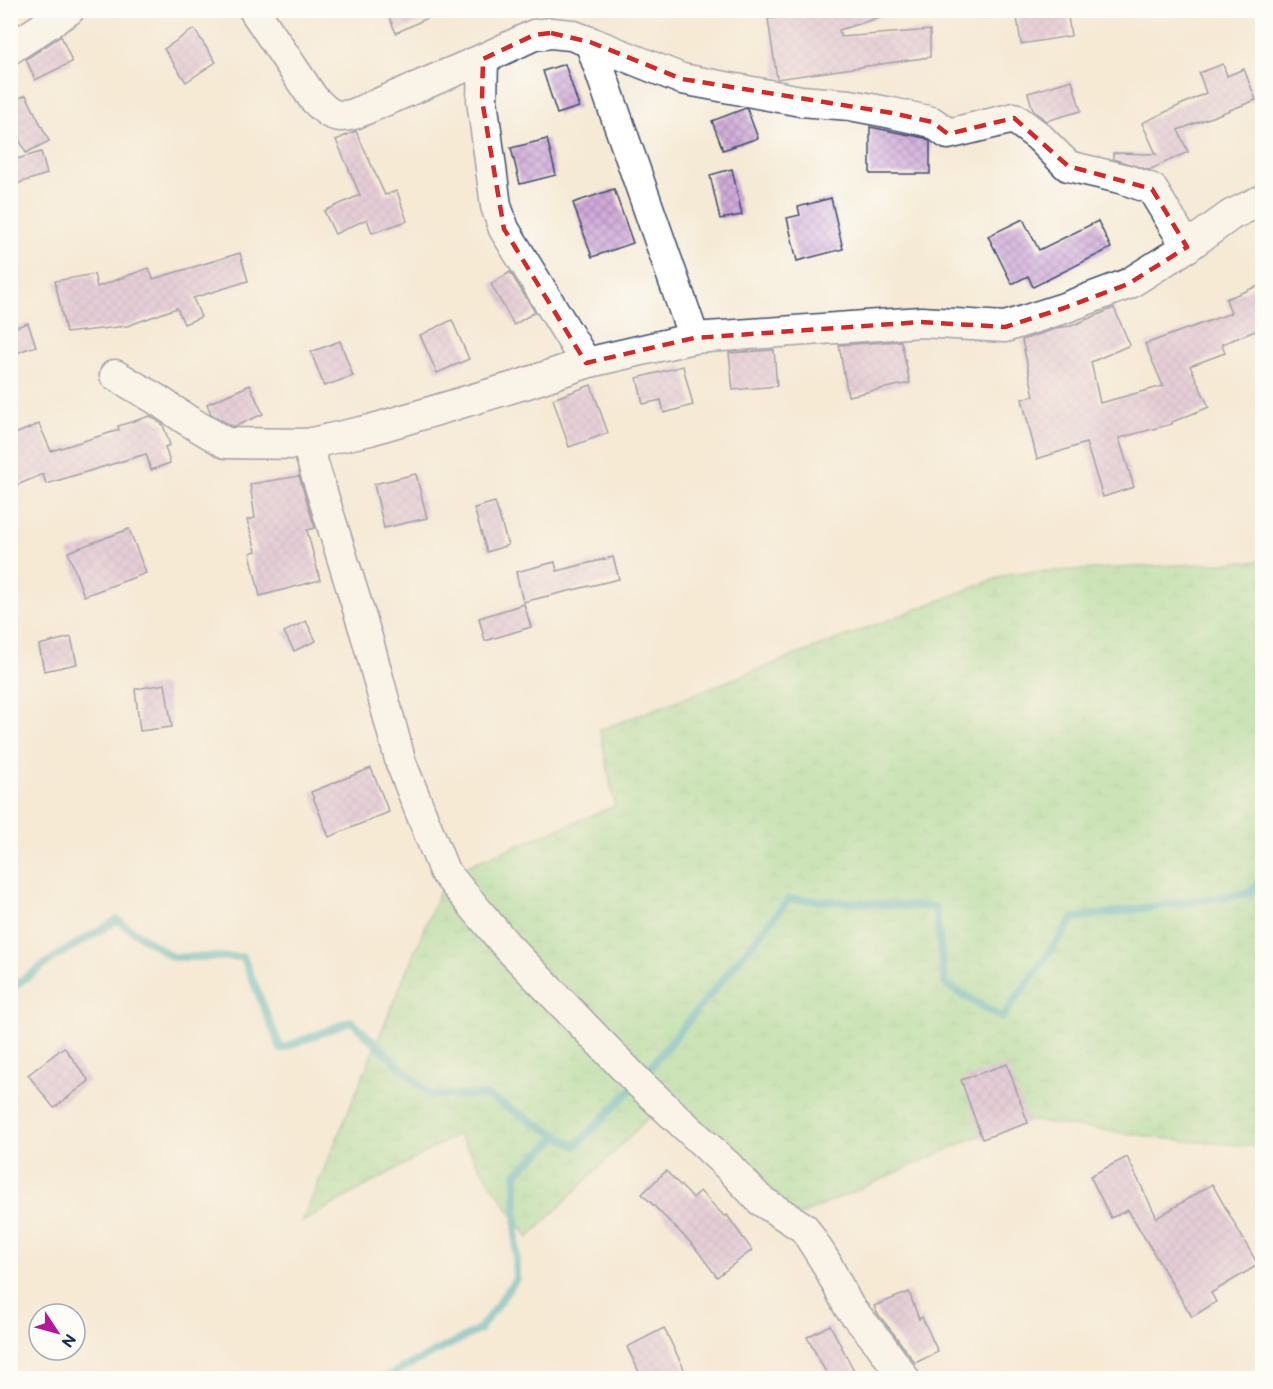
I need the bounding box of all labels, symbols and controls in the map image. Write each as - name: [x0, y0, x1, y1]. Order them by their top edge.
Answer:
- north arrow: [27, 1302, 87, 1362]
- text: N: [57, 1329, 79, 1350]

